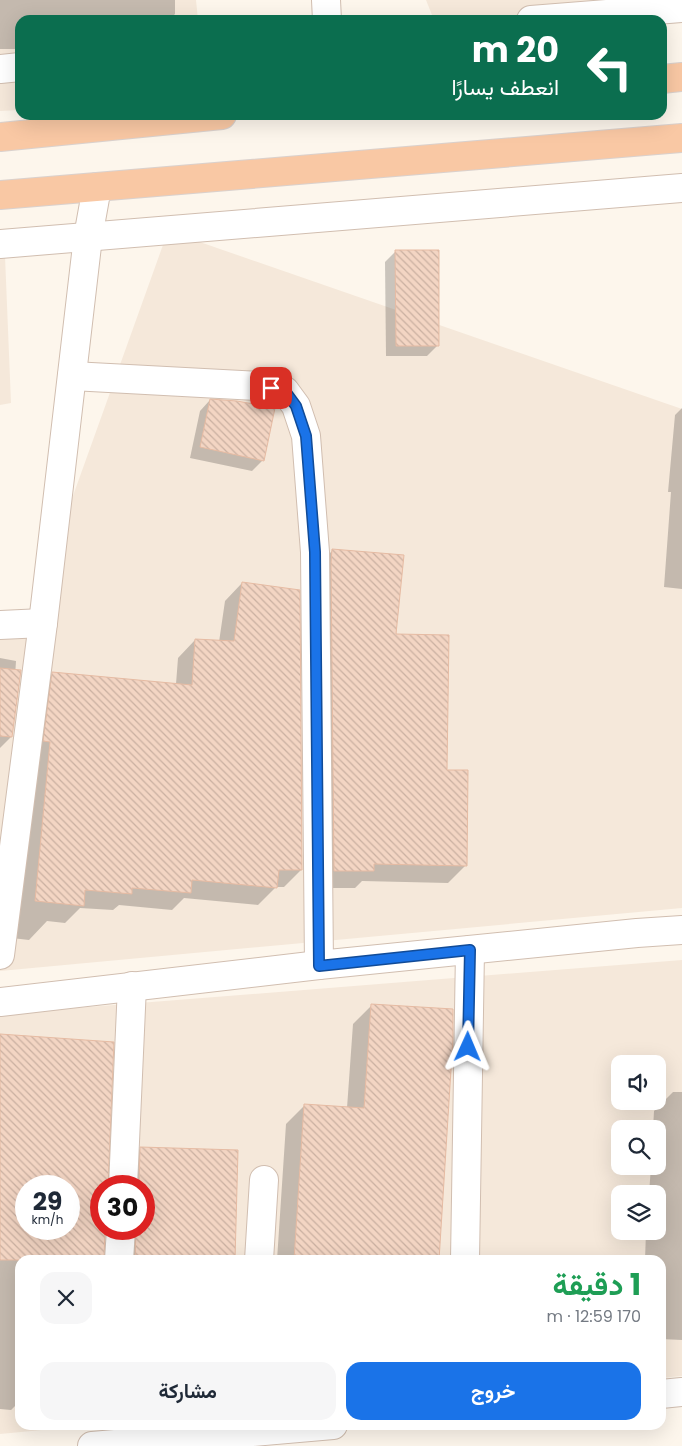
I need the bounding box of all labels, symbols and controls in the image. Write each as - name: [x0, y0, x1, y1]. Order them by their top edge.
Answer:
- text: 20 m: [472, 25, 559, 74]
- icon: left: [577, 35, 642, 100]
- text: انعطف يسارًا: [452, 72, 559, 103]
- pin: [250, 367, 292, 409]
- icon: arrive: [257, 374, 285, 402]
- position arrow: [441, 1020, 493, 1072]
- map controls: [611, 1055, 666, 1240]
- button: sound: [611, 1055, 666, 1110]
- button: search: [611, 1120, 666, 1175]
- speed limit sign: 30: [90, 1175, 155, 1240]
- text: 29: [33, 1184, 62, 1219]
- button: layers: [611, 1185, 666, 1240]
- text: km/h: [32, 1211, 63, 1228]
- text: 1 دقيقة: [553, 1263, 641, 1306]
- button: close: [40, 1272, 92, 1324]
- text: 170 m · 12:59: [547, 1305, 641, 1328]
- button: مشاركة: [40, 1362, 336, 1420]
- button: خروج: [346, 1362, 641, 1420]

